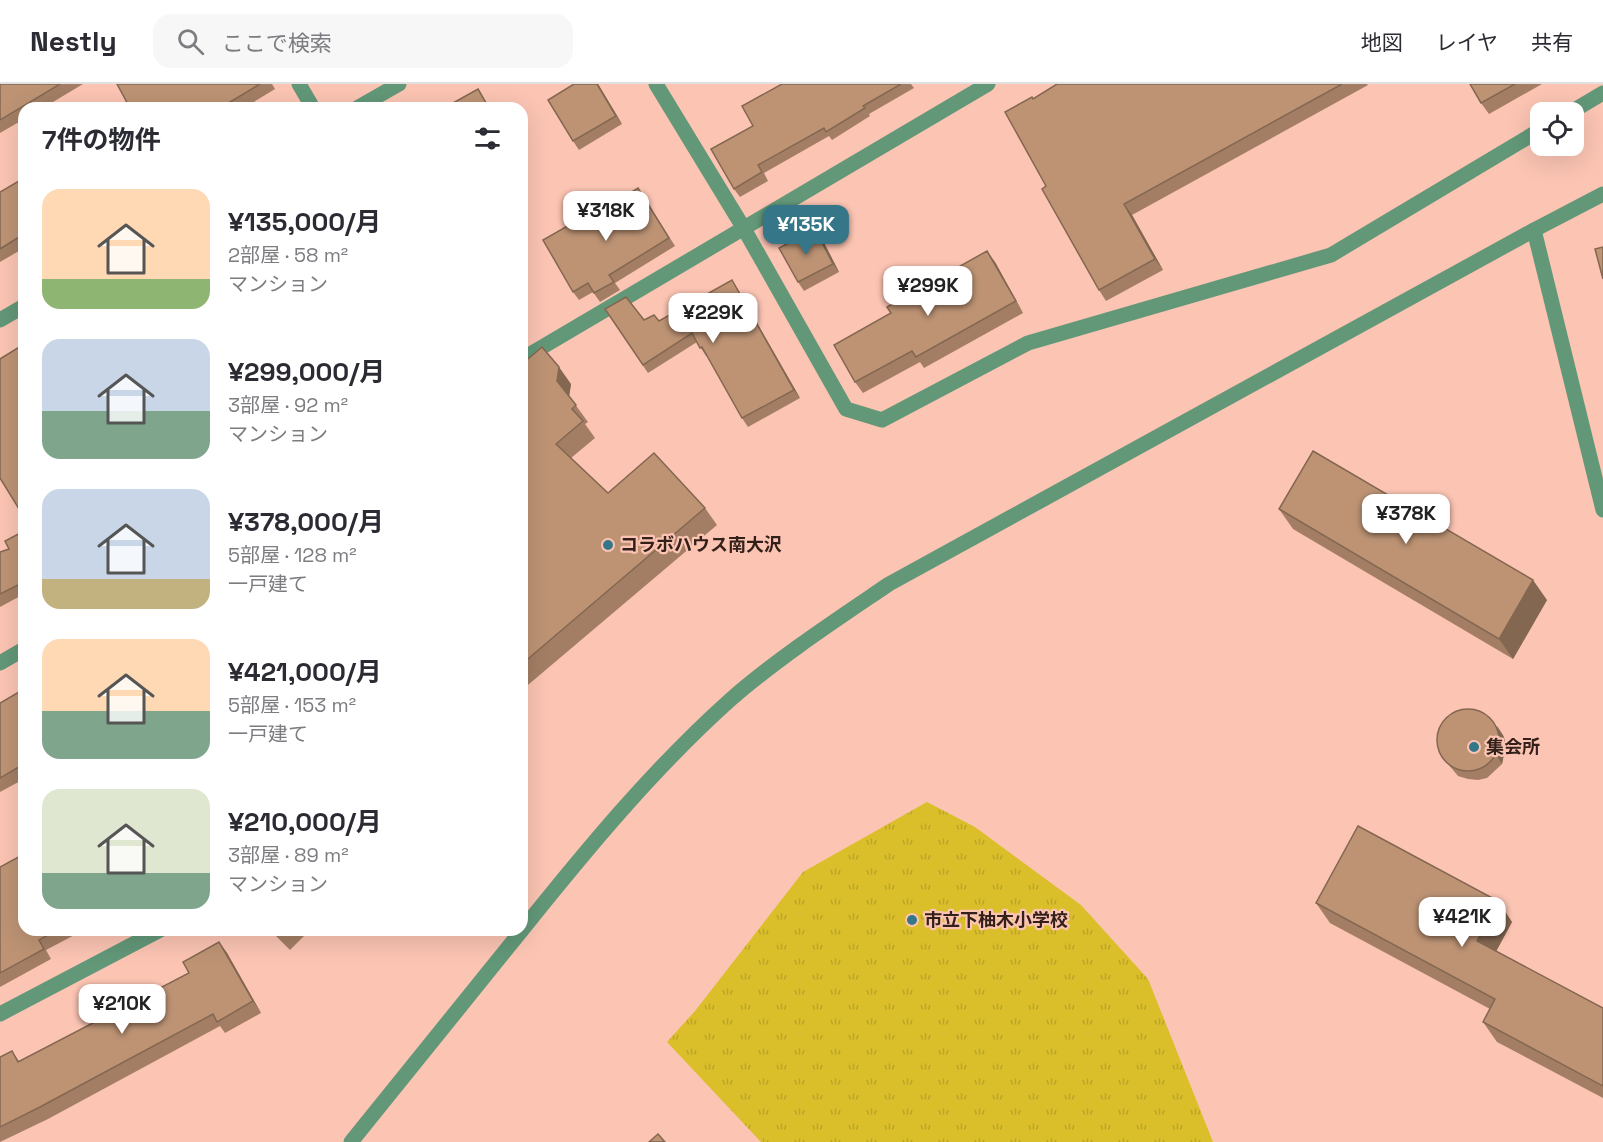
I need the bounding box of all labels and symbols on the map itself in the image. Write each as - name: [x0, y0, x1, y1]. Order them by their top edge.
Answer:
- pin: ¥318K: [564, 191, 648, 242]
- pin: ¥135K: [764, 205, 848, 256]
- pin: ¥299K: [886, 266, 970, 317]
- pin: ¥229K: [671, 293, 755, 344]
- pin: ¥378K: [1364, 494, 1448, 545]
- place label: コラボハウス南大沢: [620, 533, 782, 556]
- marker: コラボハウス南大沢: [601, 538, 615, 552]
- place label: 集会所: [1486, 735, 1540, 758]
- marker: 集会所: [1467, 740, 1481, 754]
- pin: ¥421K: [1420, 897, 1504, 948]
- place label: 市立下柚木小学校: [924, 908, 1068, 931]
- marker: 市立下柚木小学校: [905, 913, 919, 927]
- pin: ¥210K: [80, 984, 164, 1035]

